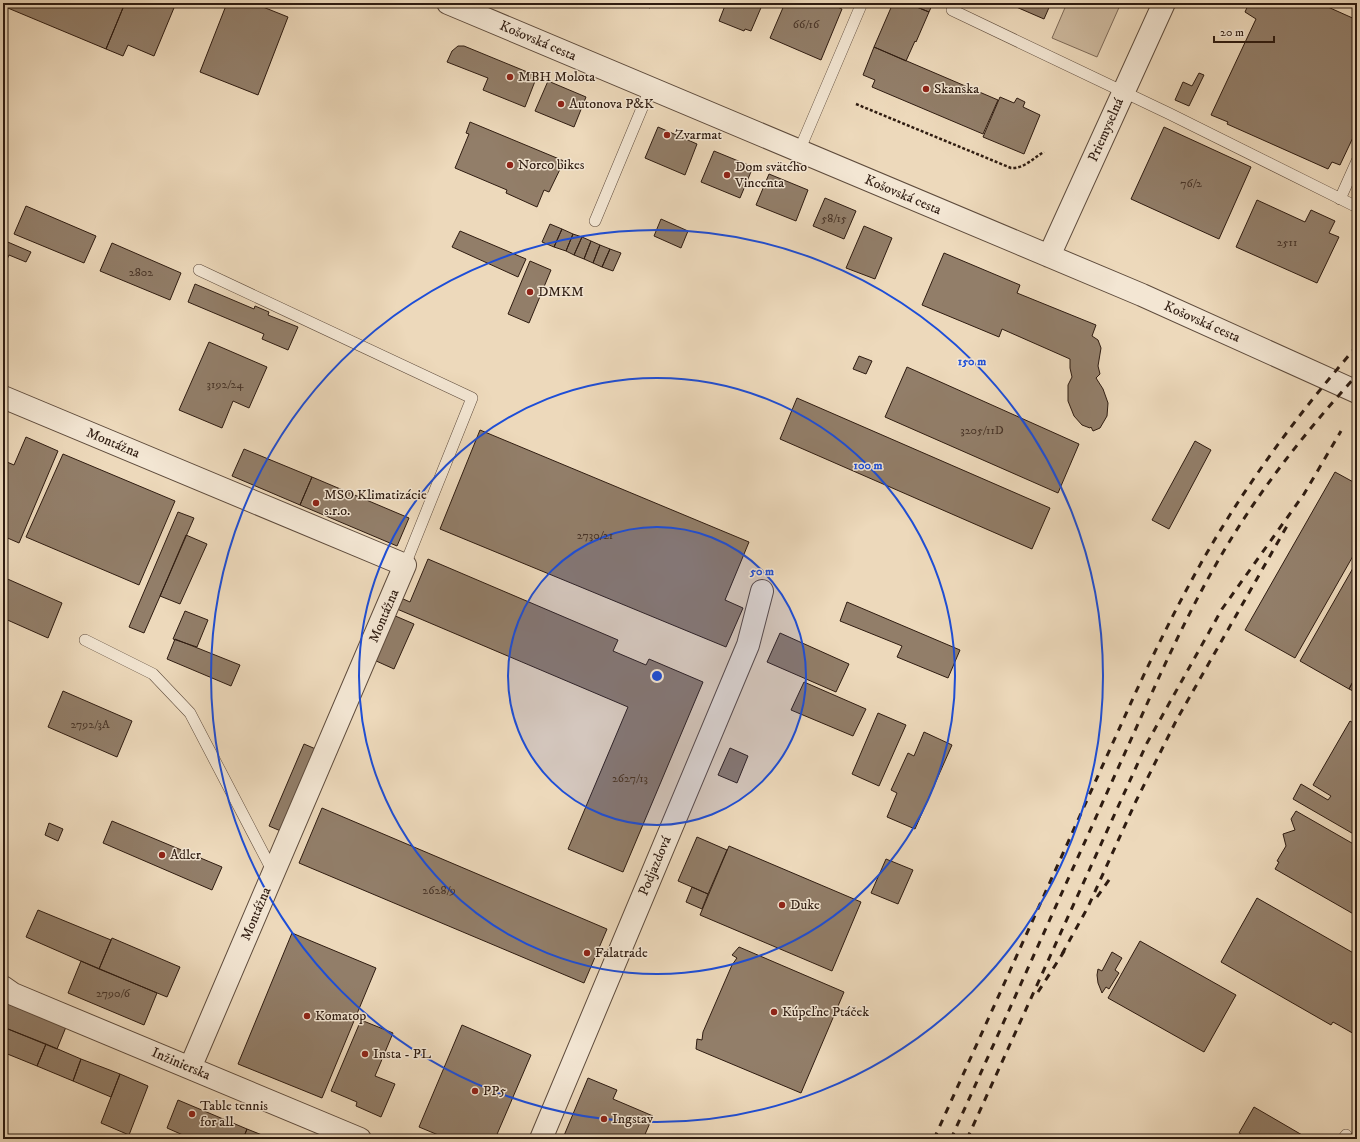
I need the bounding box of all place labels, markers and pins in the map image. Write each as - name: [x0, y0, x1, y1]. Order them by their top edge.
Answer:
- place label: MBH Molota: [518, 68, 595, 86]
- marker: MBH Molota: [505, 72, 515, 82]
- place label: Skanska: [934, 80, 979, 98]
- marker: Skanska: [921, 84, 931, 94]
- place label: Autonova P&K: [569, 95, 654, 113]
- marker: Autonova P&K: [556, 99, 566, 109]
- place label: Zvarmat: [675, 126, 722, 144]
- marker: Zvarmat: [662, 130, 672, 140]
- place label: Norco bikes: [518, 156, 585, 174]
- place label: Dom svätého Vincenta: [734, 158, 807, 192]
- marker: Norco bikes: [505, 160, 515, 170]
- marker: Dom svätého Vincenta: [722, 170, 732, 180]
- place label: DMKM: [538, 283, 584, 301]
- marker: DMKM: [525, 287, 535, 297]
- place label: MSO Klimatizácie s.r.o.: [324, 486, 427, 520]
- marker: MSO Klimatizácie s.r.o.: [311, 498, 321, 508]
- centre of rings: [650, 669, 664, 683]
- place label: Adler: [170, 846, 202, 864]
- marker: Adler: [157, 850, 167, 860]
- place label: Duke: [790, 896, 820, 914]
- marker: Duke: [777, 900, 787, 910]
- place label: Falatrade: [595, 944, 648, 962]
- marker: Falatrade: [582, 948, 592, 958]
- place label: Kúpeľne Ptáček: [782, 1003, 869, 1021]
- place label: Komatop: [315, 1007, 366, 1025]
- marker: Kúpeľne Ptáček: [769, 1007, 779, 1017]
- marker: Komatop: [302, 1011, 312, 1021]
- place label: Insta - PL: [373, 1045, 431, 1063]
- marker: Insta - PL: [360, 1049, 370, 1059]
- place label: PP5: [483, 1082, 506, 1100]
- marker: PP5: [470, 1086, 480, 1096]
- place label: Table tennis for all: [200, 1097, 268, 1131]
- marker: Table tennis for all: [187, 1109, 197, 1119]
- place label: Ingstav: [612, 1110, 654, 1128]
- marker: Ingstav: [599, 1114, 609, 1124]

